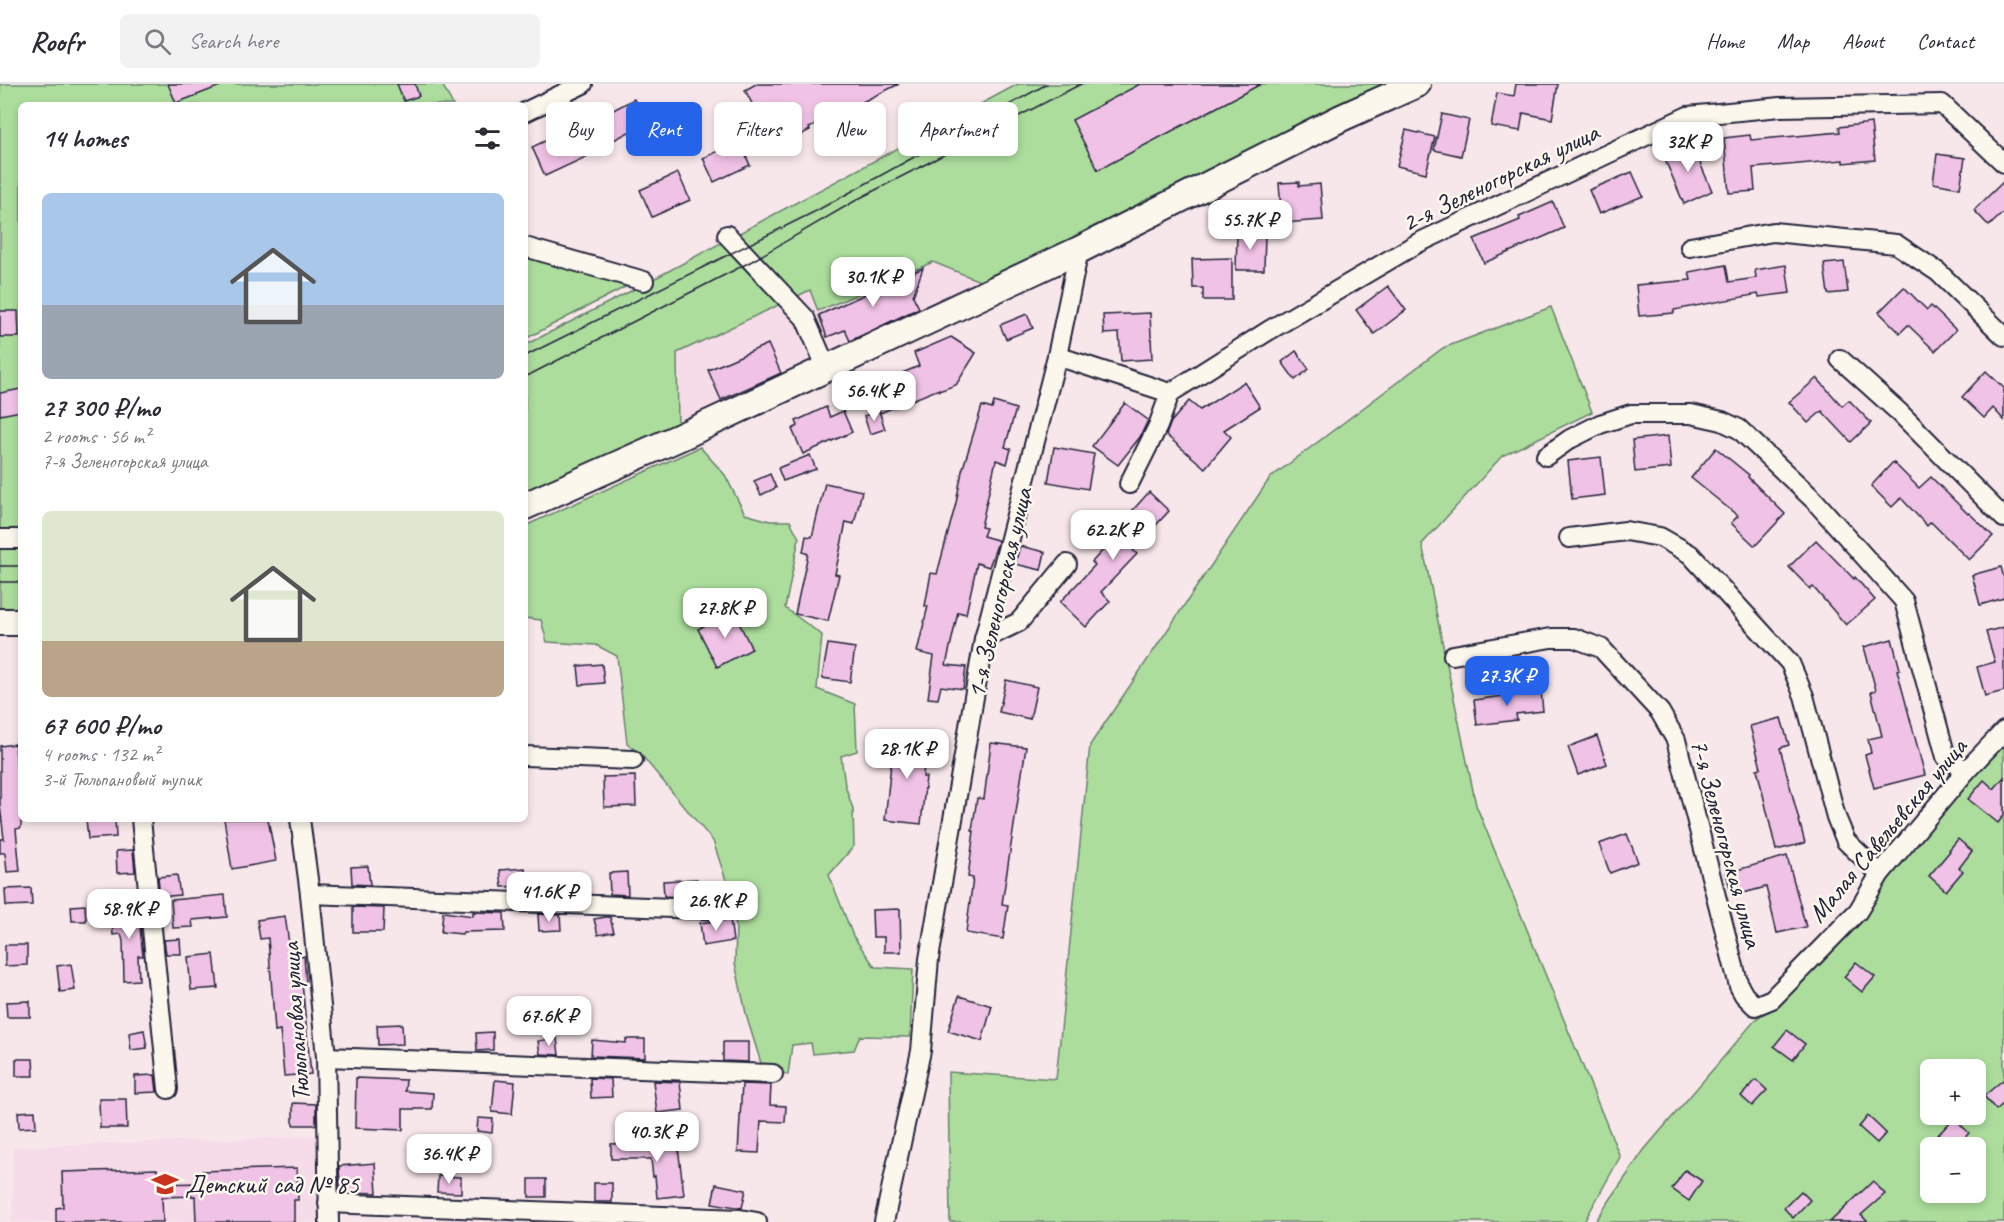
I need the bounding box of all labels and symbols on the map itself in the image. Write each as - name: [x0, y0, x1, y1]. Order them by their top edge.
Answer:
- street label: 2-я Зеленогорская улица: [1396, 115, 1606, 239]
- pin: 32K ₽: [1646, 122, 1730, 173]
- pin: 55.7K ₽: [1195, 200, 1305, 251]
- pin: 30.1K ₽: [818, 257, 928, 308]
- pin: 56.4K ₽: [819, 371, 929, 422]
- street label: 1-я Зеленогорская улица: [959, 483, 1040, 702]
- pin: 62.2K ₽: [1058, 510, 1168, 561]
- pin: 27.8K ₽: [670, 588, 780, 639]
- pin: 27.3K ₽: [1452, 656, 1562, 707]
- pin: 28.1K ₽: [852, 729, 962, 780]
- street label: Малая Савельевская улица: [1801, 730, 1975, 929]
- street label: 7-я Зеленогорская улица: [1683, 735, 1771, 953]
- pin: 41.6K ₽: [494, 872, 604, 923]
- pin: 26.9K ₽: [661, 881, 771, 932]
- pin: 58.9K ₽: [74, 889, 184, 940]
- street label: Тюльпановая улица: [273, 940, 318, 1103]
- pin: 67.6K ₽: [494, 996, 604, 1047]
- pin: 40.3K ₽: [602, 1112, 712, 1163]
- pin: 36.4K ₽: [394, 1134, 504, 1185]
- place label: Детский сад № 85: [185, 1168, 360, 1201]
- school or university icon: Детский сад № 85: [150, 1169, 180, 1199]

